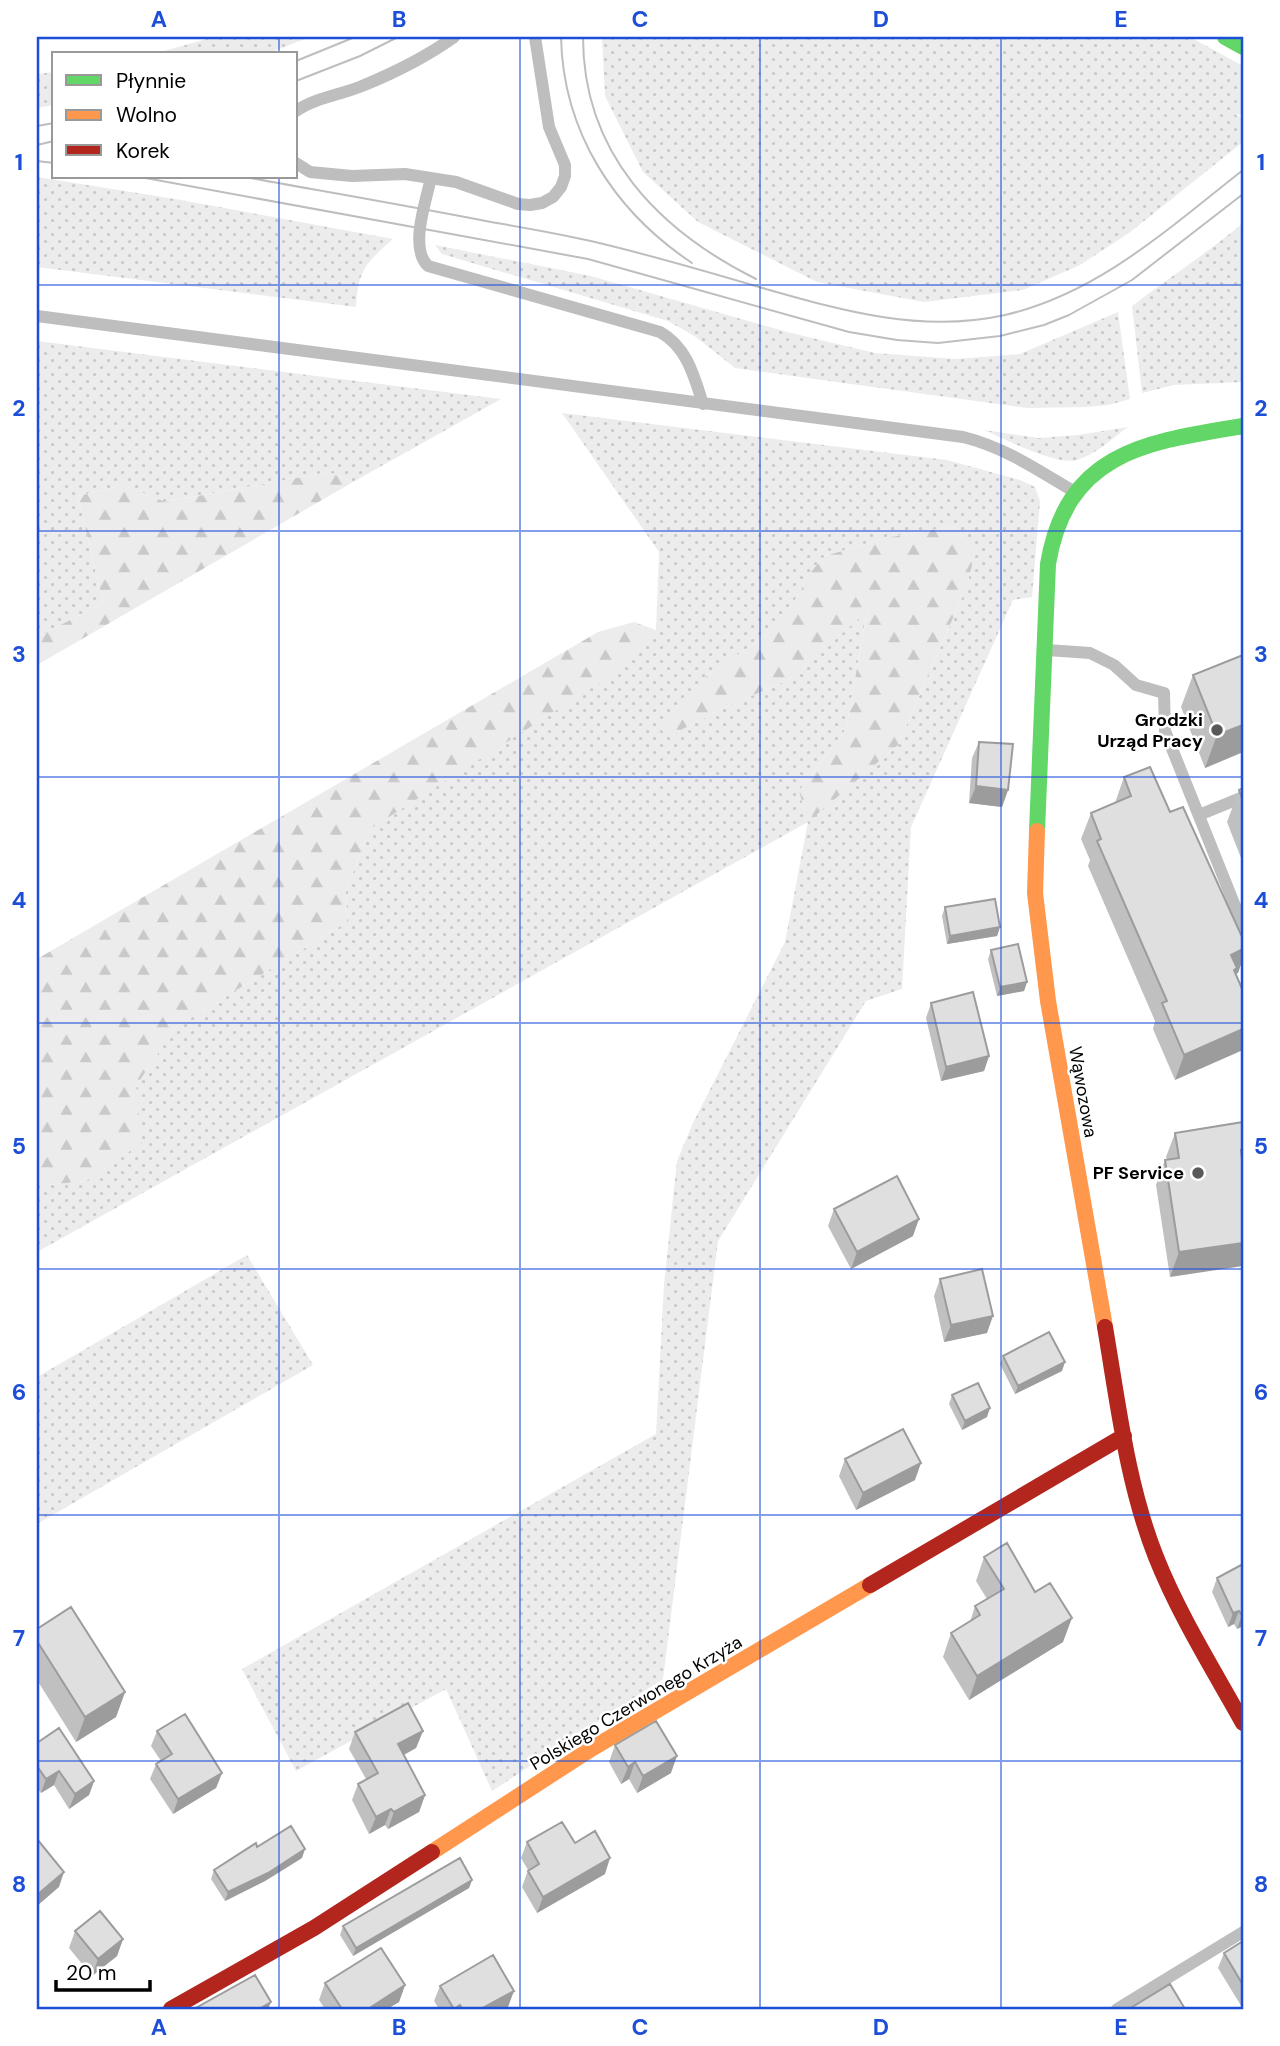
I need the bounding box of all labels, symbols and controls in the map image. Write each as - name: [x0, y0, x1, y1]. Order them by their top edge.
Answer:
- text: A: [151, 4, 167, 34]
- text: B: [392, 4, 406, 34]
- text: C: [632, 4, 648, 34]
- text: D: [873, 4, 889, 34]
- text: E: [1114, 4, 1128, 34]
- legend: [52, 52, 298, 178]
- text: Płynnie: [116, 67, 186, 95]
- text: Wolno: [116, 101, 177, 129]
- text: Korek: [116, 137, 170, 165]
- text: 1: [15, 147, 23, 177]
- text: 1: [1257, 147, 1265, 177]
- text: 2: [12, 393, 26, 423]
- text: 2: [1254, 393, 1268, 423]
- text: 3: [12, 639, 26, 669]
- text: 3: [1254, 639, 1268, 669]
- place label: Grodzki Urząd Pracy: [1097, 708, 1203, 753]
- marker: Grodzki Urząd Pracy: [1209, 722, 1225, 738]
- text: 4: [12, 885, 27, 915]
- text: 4: [1254, 885, 1269, 915]
- street label: Wąwozowa: [1063, 1045, 1103, 1139]
- text: 5: [12, 1131, 26, 1161]
- text: 5: [1254, 1131, 1268, 1161]
- place label: PF Service: [1093, 1161, 1184, 1185]
- marker: PF Service: [1190, 1165, 1206, 1181]
- text: 6: [12, 1377, 26, 1407]
- text: 6: [1254, 1377, 1268, 1407]
- text: 7: [13, 1623, 25, 1653]
- text: 7: [1255, 1623, 1267, 1653]
- street label: Polskiego Czerwonego Krzyża: [525, 1630, 747, 1776]
- text: 8: [12, 1869, 26, 1899]
- text: 8: [1254, 1869, 1268, 1899]
- scale bar: [56, 1948, 150, 1992]
- text: 20 m: [66, 1959, 117, 1987]
- text: A: [151, 2012, 167, 2042]
- text: B: [392, 2012, 406, 2042]
- text: C: [632, 2012, 648, 2042]
- text: D: [873, 2012, 889, 2042]
- text: E: [1114, 2012, 1128, 2042]

